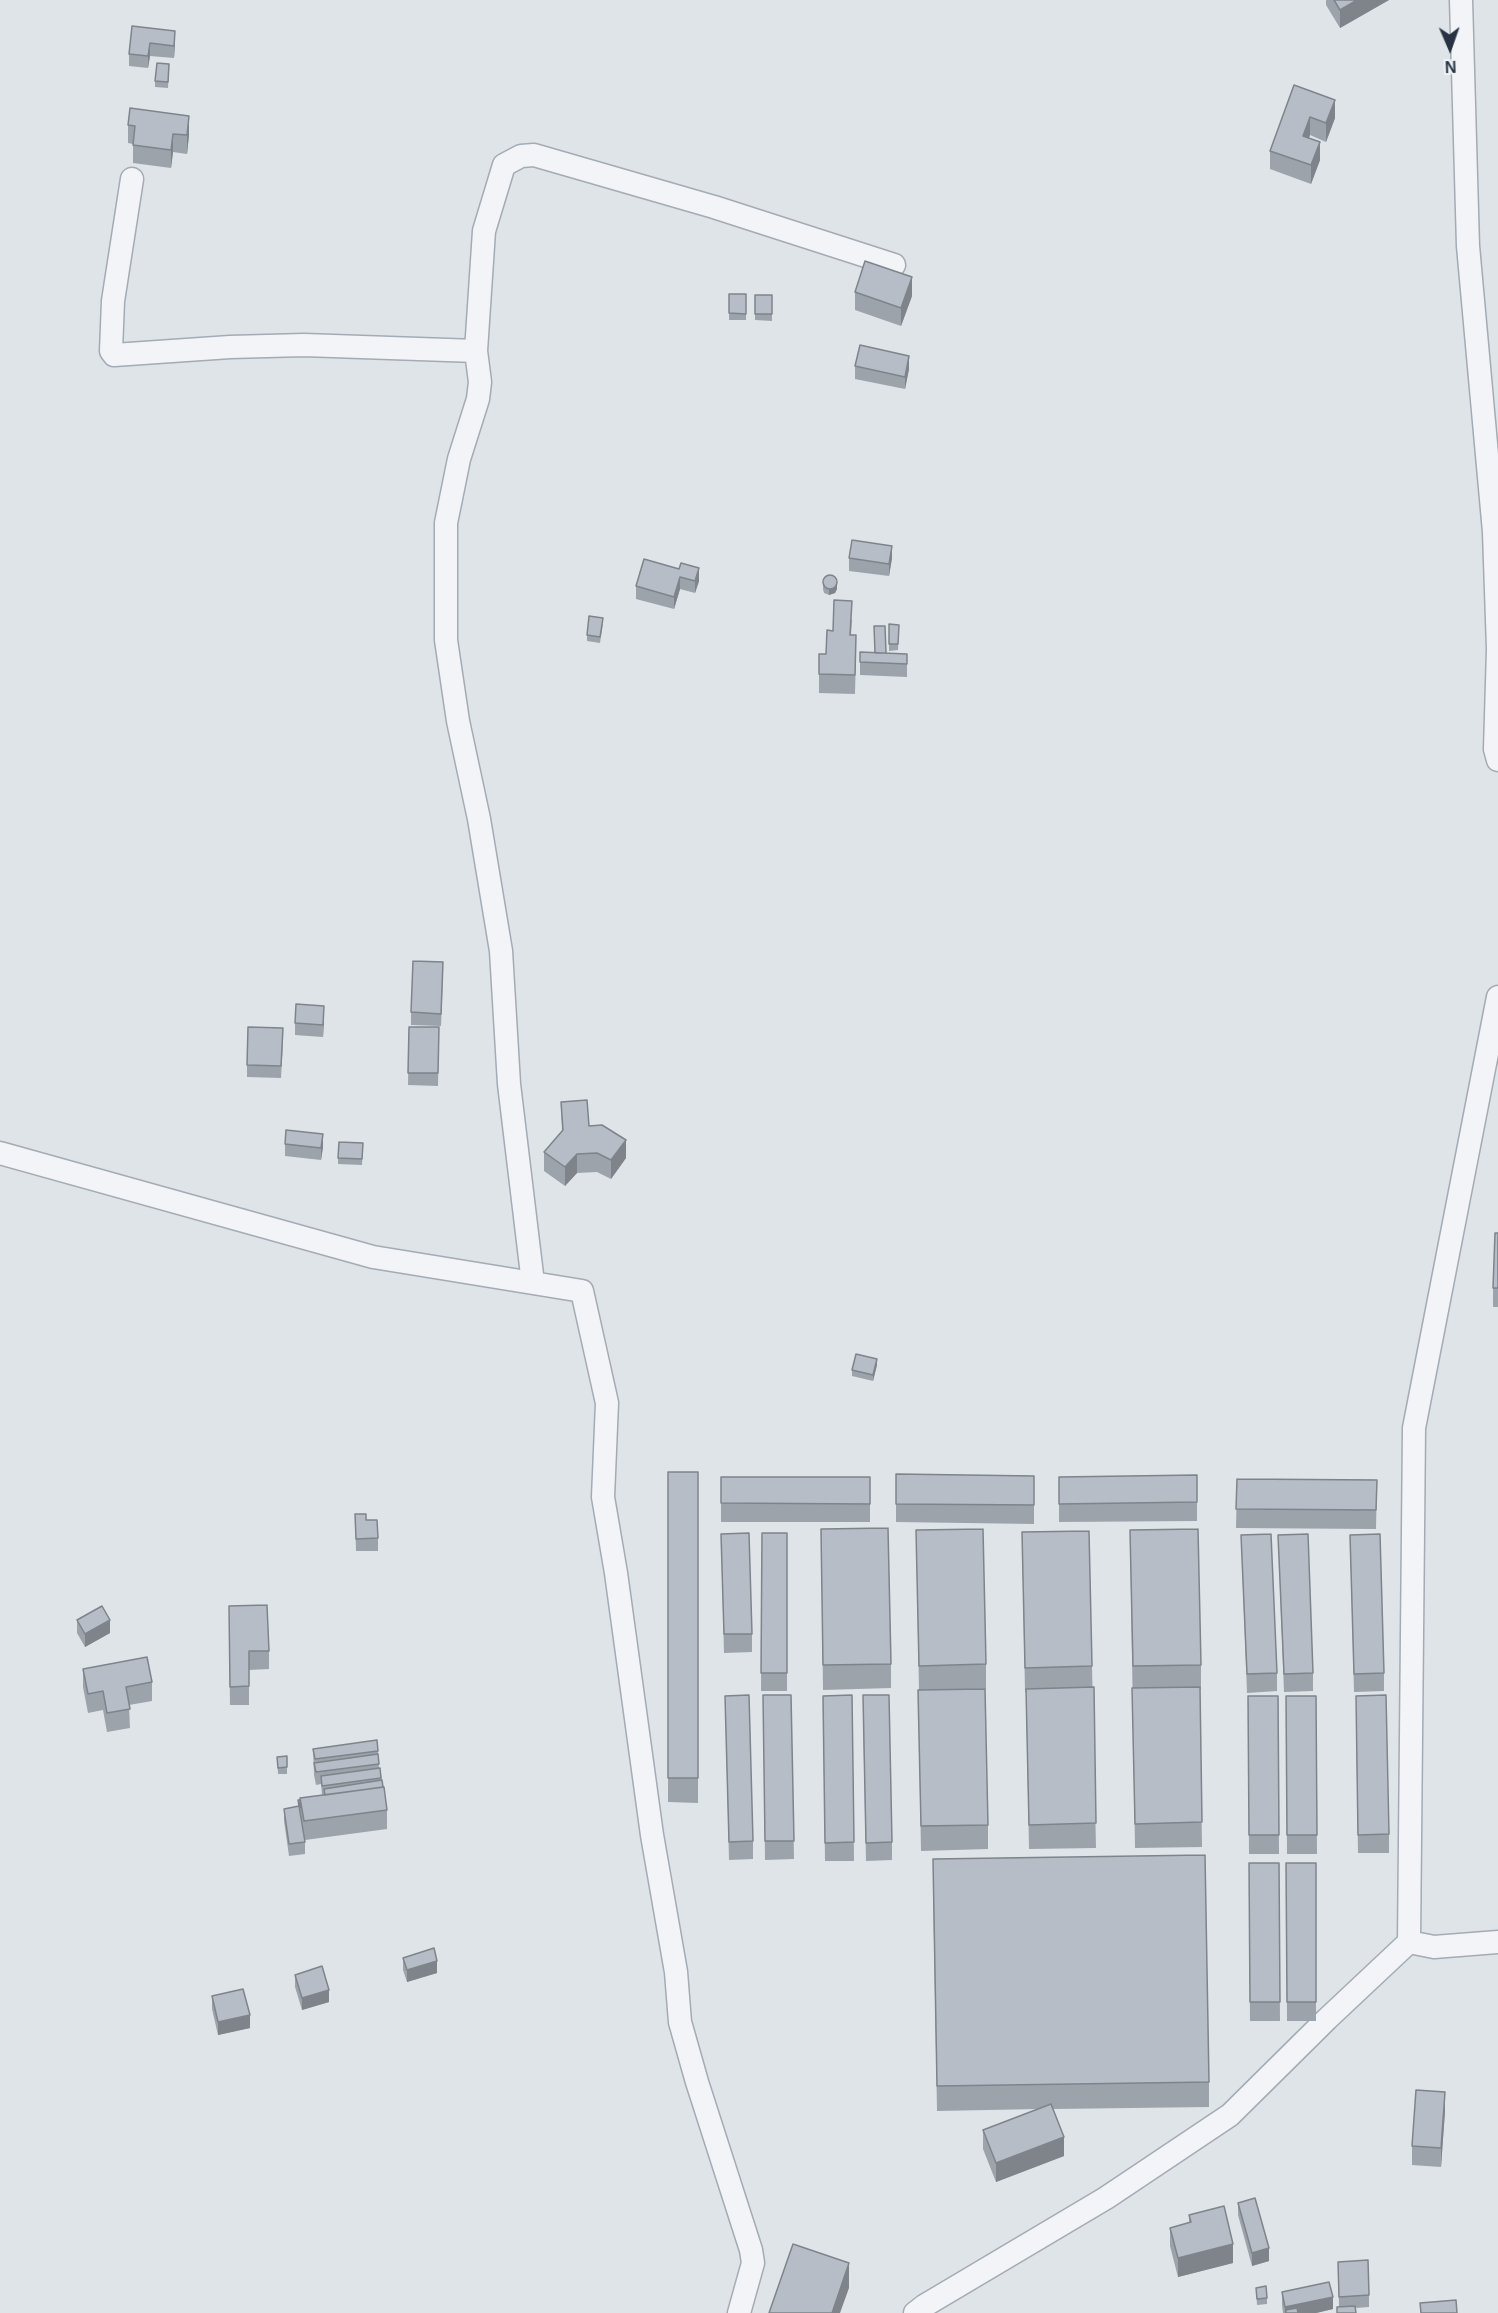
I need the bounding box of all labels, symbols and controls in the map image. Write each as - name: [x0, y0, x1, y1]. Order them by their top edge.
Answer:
- north arrow: [1420, 18, 1480, 78]
- text: N: [1445, 58, 1457, 75]

